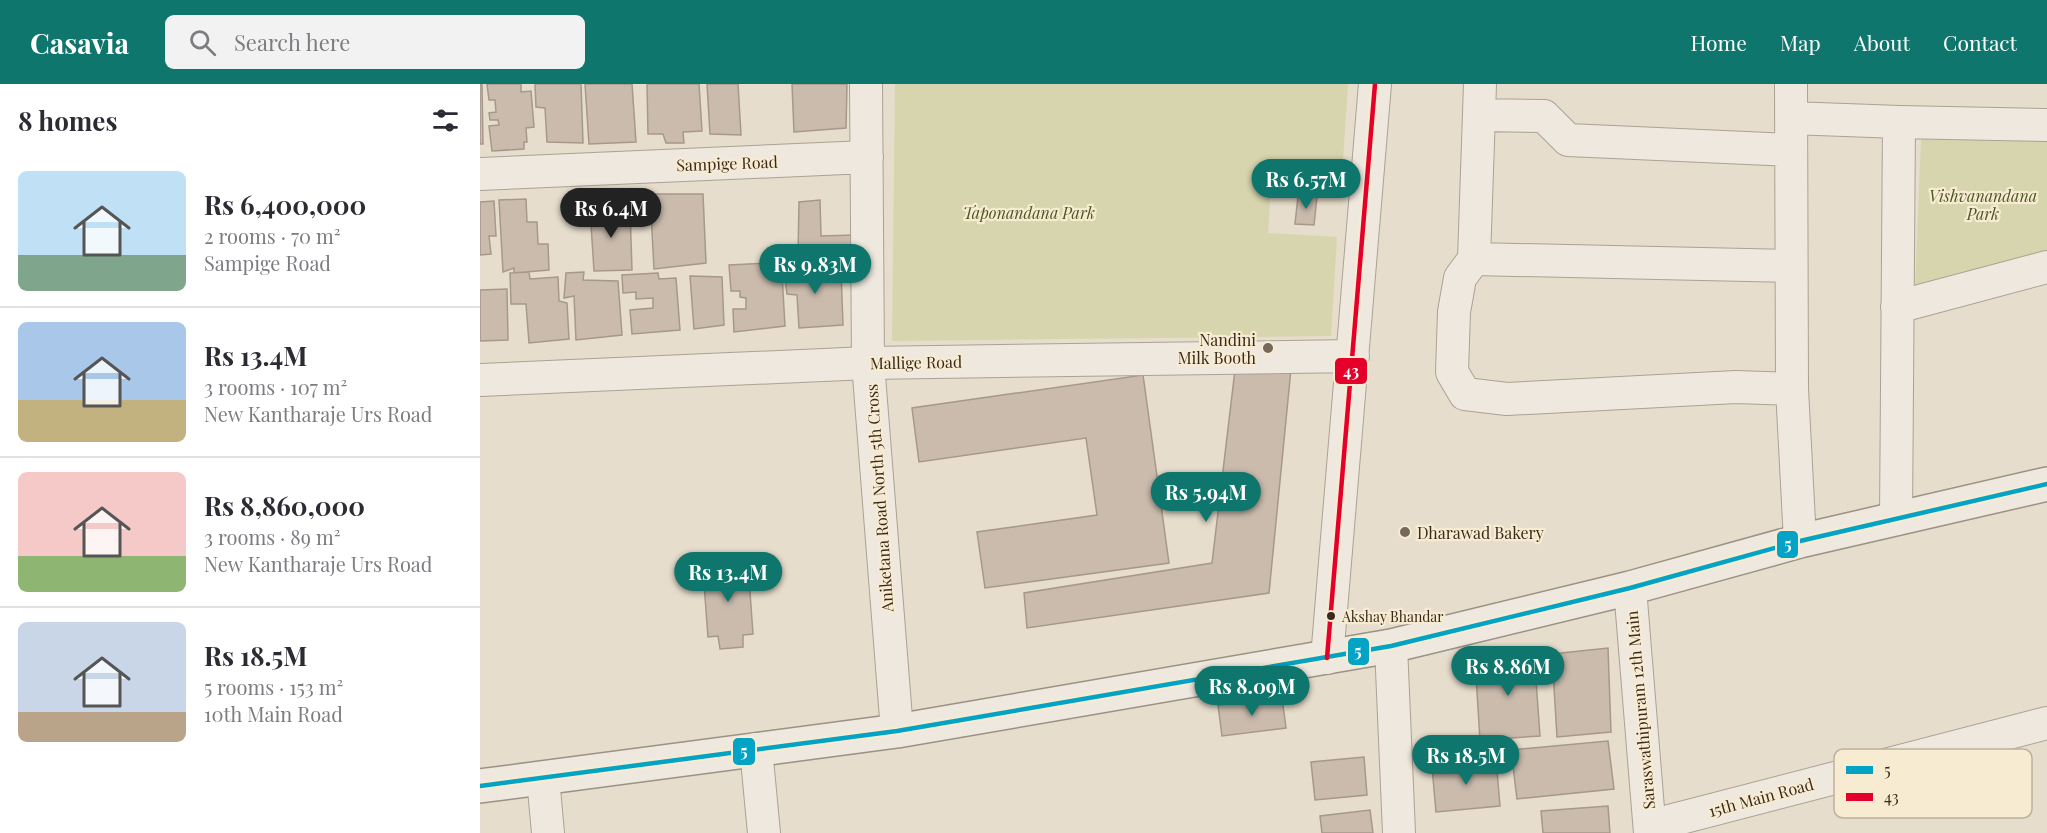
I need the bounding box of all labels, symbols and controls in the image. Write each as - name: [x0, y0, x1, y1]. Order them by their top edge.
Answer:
- search box: [165, 15, 585, 69]
- text: Casavia: [30, 24, 129, 61]
- icon: search: [186, 26, 219, 59]
- text: Search here: [234, 27, 350, 57]
- text: Home: [1691, 28, 1747, 56]
- text: Map: [1780, 28, 1821, 56]
- text: About: [1854, 28, 1910, 56]
- text: Contact: [1943, 28, 2017, 56]
- text: 8 homes: [18, 103, 117, 138]
- icon: filters: [429, 104, 462, 137]
- street label: Sampige Road: [676, 151, 778, 175]
- pin: Rs 6.57M: [1244, 159, 1368, 210]
- text: Rs 6.57M: [1266, 165, 1346, 192]
- park label: Vishvanandana Park: [1929, 185, 2037, 224]
- text: Rs 6,400,000: [204, 187, 366, 222]
- pin: Rs 6.4M: [556, 188, 666, 239]
- text: Rs 6.4M: [574, 194, 648, 221]
- icon: home: [66, 195, 138, 267]
- park label: Taponandana Park: [963, 202, 1095, 223]
- text: 2 rooms · 70 m²: [204, 222, 341, 249]
- pin: Rs 9.83M: [753, 244, 877, 295]
- text: Sampige Road: [204, 249, 331, 276]
- text: Rs 9.83M: [773, 250, 857, 277]
- place label: Nandini Milk Booth: [1178, 329, 1257, 368]
- text: Rs 13.4M: [204, 338, 307, 373]
- marker: Nandini Milk Booth: [1261, 341, 1275, 355]
- icon: home: [66, 346, 138, 418]
- street label: Mallige Road: [870, 351, 962, 373]
- line badge: 43: [1334, 357, 1368, 385]
- text: 43: [1343, 360, 1359, 381]
- text: 3 rooms · 107 m²: [204, 373, 347, 400]
- street label: Aniketana Road North 5th Cross: [861, 383, 898, 614]
- text: New Kantharaje Urs Road: [204, 400, 432, 427]
- pin: Rs 5.94M: [1144, 472, 1268, 523]
- text: Rs 5.94M: [1165, 478, 1247, 505]
- text: Rs 8,860,000: [204, 488, 365, 523]
- icon: home: [66, 496, 138, 568]
- place label: Dharawad Bakery: [1417, 522, 1544, 543]
- text: 3 rooms · 89 m²: [204, 523, 340, 550]
- marker: Dharawad Bakery: [1398, 525, 1412, 539]
- line badge: 5: [1776, 530, 1799, 559]
- text: 5: [1784, 533, 1792, 554]
- text: New Kantharaje Urs Road: [204, 550, 432, 577]
- pin: Rs 13.4M: [666, 552, 790, 603]
- text: Rs 13.4M: [688, 558, 768, 585]
- place label: Akshay Bhandar: [1341, 607, 1444, 626]
- street label: Saraswathipuram 12th Main: [1621, 609, 1659, 810]
- marker: Akshay Bhandar: [1325, 610, 1337, 622]
- line badge: 5: [1347, 637, 1370, 666]
- text: Rs 18.5M: [204, 638, 307, 673]
- text: 5: [1354, 640, 1362, 661]
- icon: home: [66, 646, 138, 718]
- pin: Rs 8.86M: [1446, 646, 1570, 697]
- text: Rs 8.86M: [1465, 652, 1551, 679]
- pin: Rs 8.09M: [1190, 666, 1314, 717]
- text: Rs 8.09M: [1209, 672, 1295, 699]
- text: 5 rooms · 153 m²: [204, 673, 343, 700]
- text: 10th Main Road: [204, 700, 343, 727]
- pin: Rs 18.5M: [1404, 735, 1528, 786]
- line badge: 5: [732, 737, 756, 766]
- text: 5: [740, 740, 748, 761]
- text: Rs 18.5M: [1426, 741, 1506, 768]
- legend: [1834, 749, 2032, 818]
- text: 5: [1884, 759, 1891, 780]
- street label: 15th Main Road: [1706, 773, 1816, 821]
- text: 43: [1884, 786, 1899, 807]

